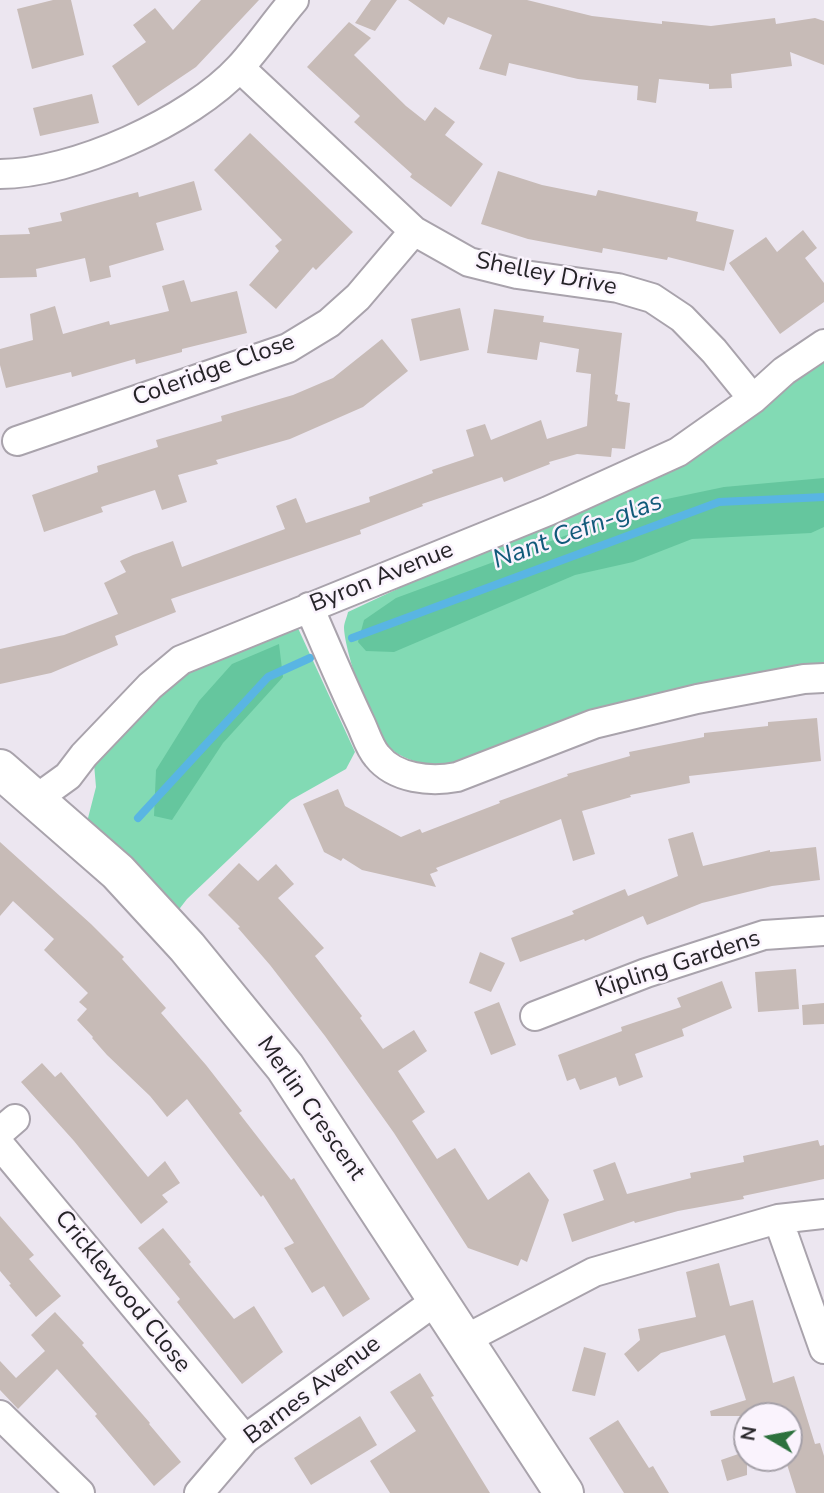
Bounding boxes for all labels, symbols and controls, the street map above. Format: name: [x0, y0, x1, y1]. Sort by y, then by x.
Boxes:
street label: Shelley Drive: [473, 247, 619, 303]
street label: Coleridge Close: [129, 328, 299, 414]
water label: Nant Cefn-glas: [489, 487, 667, 577]
street label: Byron Avenue: [306, 536, 458, 620]
street label: Kipling Gardens: [592, 925, 764, 1005]
street label: Merlin Crescent: [250, 1032, 370, 1186]
street label: Cricklewood Close: [48, 1205, 196, 1379]
street label: Barnes Avenue: [239, 1330, 387, 1452]
north arrow: [733, 1402, 803, 1472]
text: N: [735, 1424, 763, 1443]

